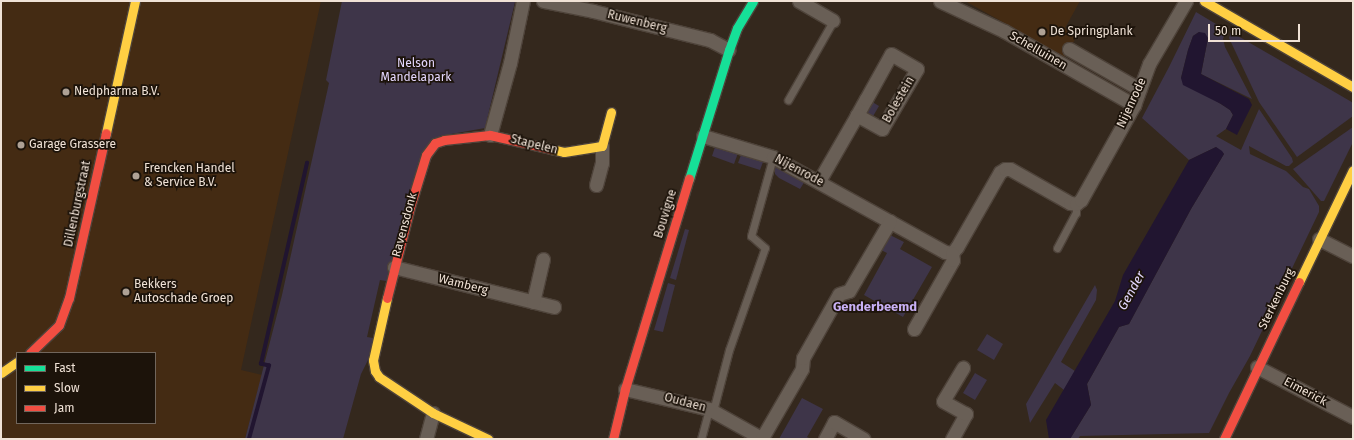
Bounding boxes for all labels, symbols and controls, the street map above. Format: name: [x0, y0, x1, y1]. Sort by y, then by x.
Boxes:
street label: Ruwenberg: [606, 8, 668, 36]
scale bar: [1210, 16, 1302, 42]
text: 50 m: [1215, 24, 1241, 38]
place label: De Springplank: [1050, 25, 1133, 39]
marker: De Springplank: [1037, 27, 1047, 37]
street label: Schelluinen: [1007, 29, 1069, 73]
park label: Nelson Mandelapark: [381, 57, 451, 85]
street label: Bolestein: [880, 74, 918, 126]
street label: Nijenrode: [1114, 76, 1150, 130]
place label: Nedpharma B.V.: [74, 85, 160, 99]
marker: Nedpharma B.V.: [61, 87, 71, 97]
street label: Stapelen: [509, 132, 559, 158]
place label: Garage Grassere: [29, 138, 116, 152]
marker: Garage Grassere: [16, 140, 26, 150]
street label: Nijenrode: [772, 152, 826, 190]
street label: Dillenburgstraat: [62, 160, 94, 248]
place label: Frencken Handel & Service B.V.: [144, 162, 235, 190]
marker: Frencken Handel & Service B.V.: [131, 171, 141, 181]
street label: Bouvigne: [652, 188, 680, 240]
street label: Ravensdonk: [390, 191, 420, 259]
street label: Sterkenburg: [1256, 266, 1298, 332]
water label: Gender: [1115, 269, 1149, 313]
street label: Wamberg: [437, 272, 489, 298]
place label: Bekkers Autoschade Groep: [134, 278, 233, 306]
marker: Bekkers Autoschade Groep: [121, 287, 131, 297]
district label: Genderbeemd: [833, 299, 917, 315]
legend: [16, 352, 156, 424]
text: Fast: [54, 361, 76, 375]
street label: Eimerick: [1281, 375, 1329, 409]
text: Slow: [54, 381, 80, 395]
street label: Oudaen: [663, 391, 707, 415]
text: Jam: [54, 401, 74, 415]

